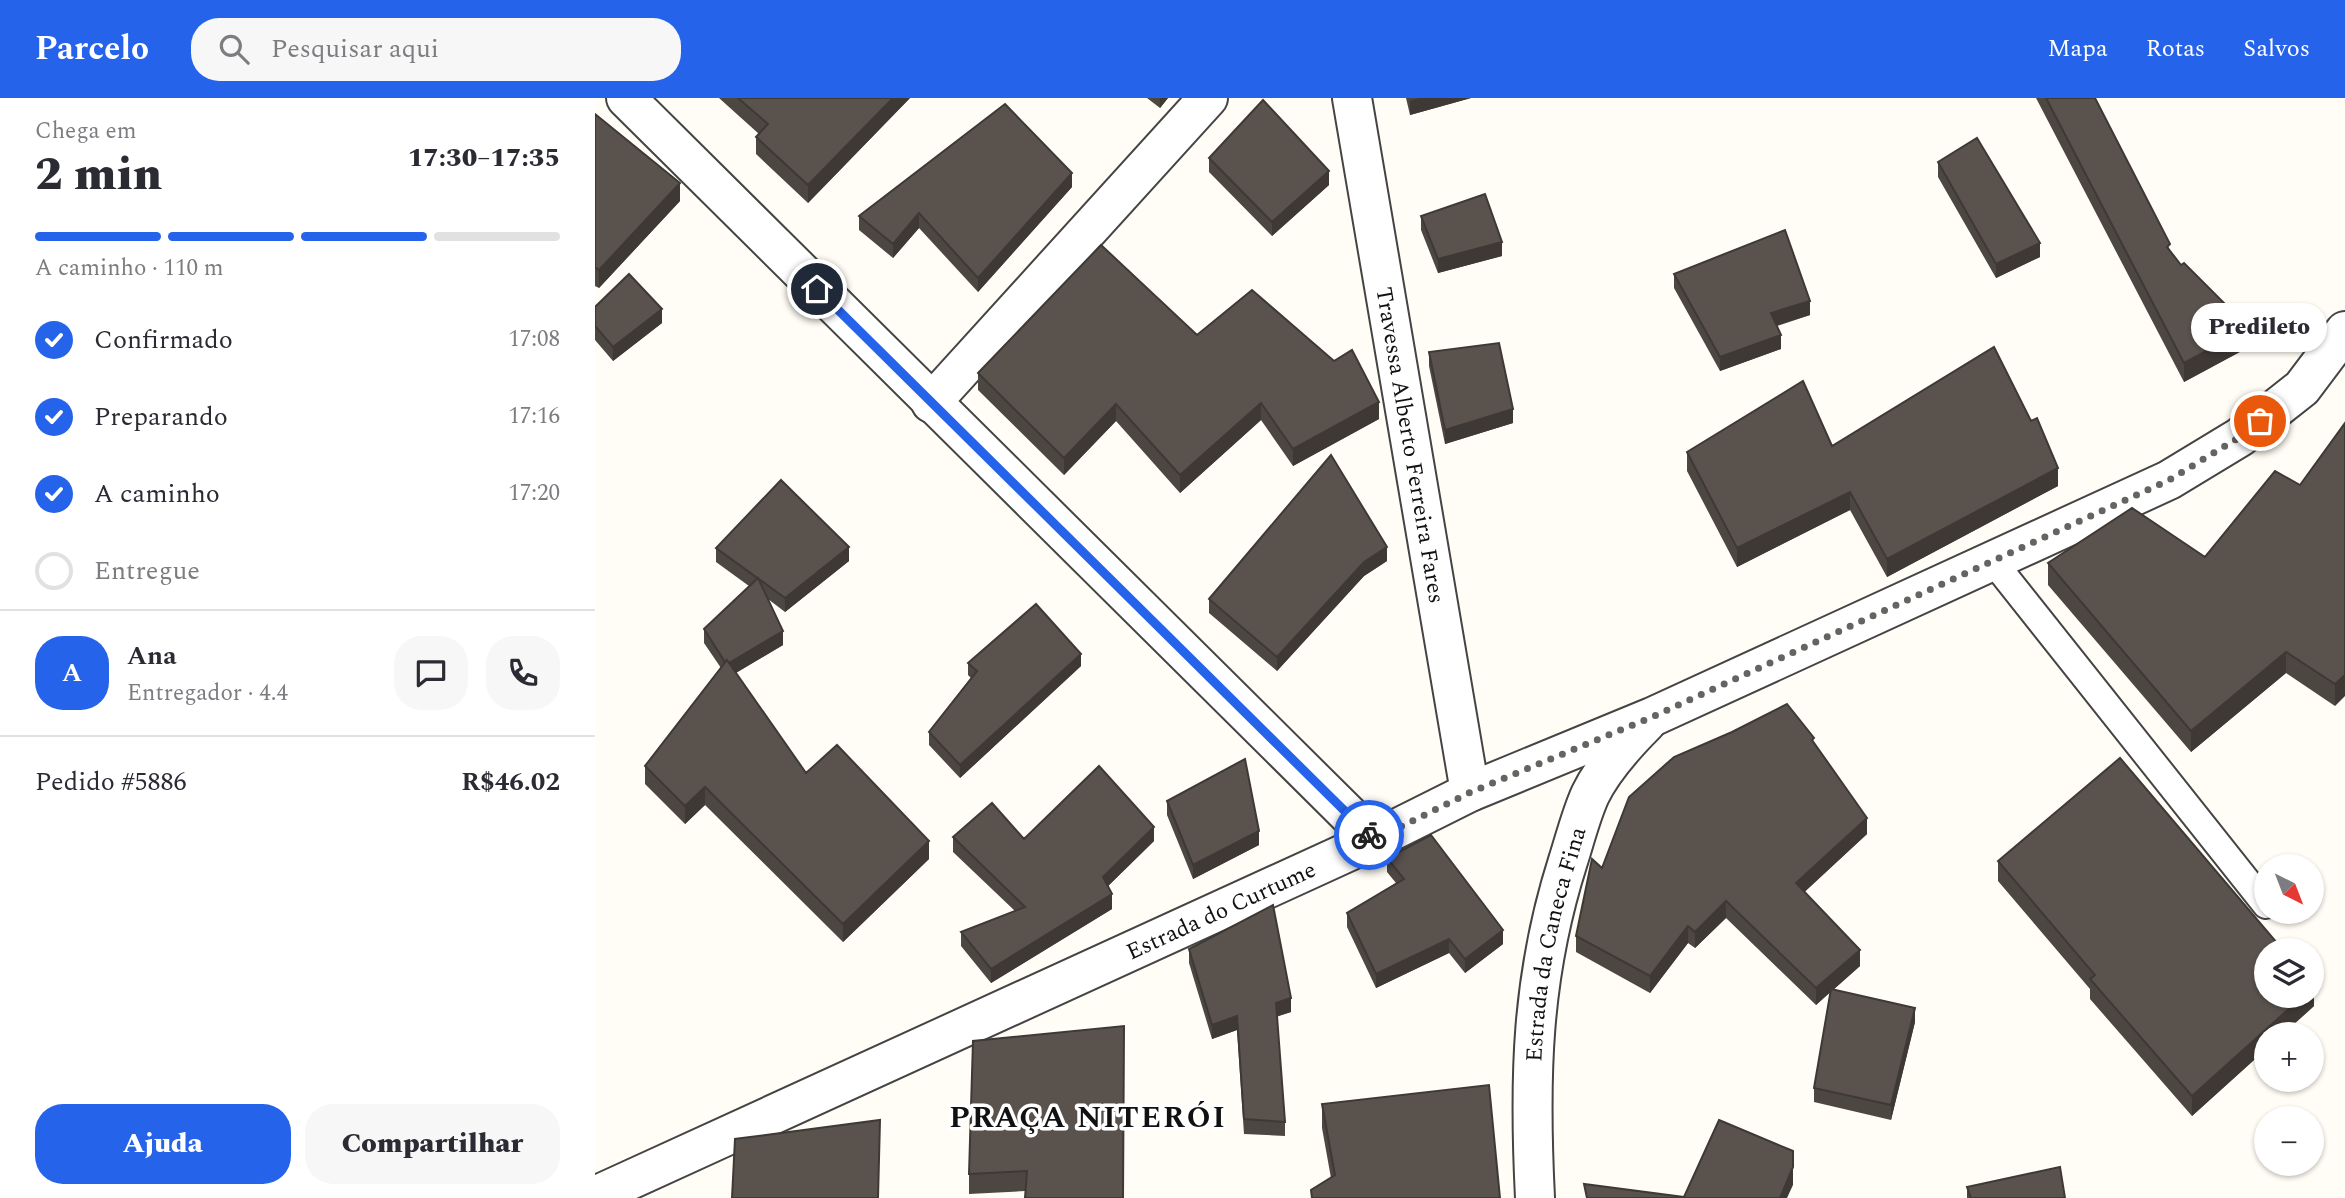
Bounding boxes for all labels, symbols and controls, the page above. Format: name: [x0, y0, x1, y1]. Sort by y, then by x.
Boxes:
search box: [191, 18, 681, 81]
text: Parcelo: [35, 24, 149, 74]
text: Pesquisar aqui: [271, 29, 439, 69]
icon: search: [215, 30, 253, 68]
text: Mapa: [2048, 31, 2108, 67]
text: Rotas: [2146, 31, 2205, 67]
text: Salvos: [2243, 31, 2310, 67]
text: Chega em: [35, 114, 136, 149]
text: 17:30–17:35: [408, 138, 560, 178]
text: 2 min: [35, 140, 162, 210]
text: A caminho · 110 m: [35, 251, 224, 286]
pin: [787, 259, 847, 319]
icon: home: [798, 270, 836, 308]
street label: Travessa Alberto Ferreira Fares: [1365, 284, 1454, 606]
callout: Predileto: [2192, 302, 2328, 351]
text: Predileto: [2208, 310, 2310, 345]
text: Confirmado: [94, 320, 233, 360]
icon: check: [35, 321, 73, 359]
text: 17:08: [508, 322, 560, 357]
pin: [2230, 391, 2290, 451]
text: Preparando: [94, 397, 228, 437]
icon: check: [35, 398, 73, 436]
text: 17:16: [508, 399, 560, 434]
icon: bag: [2241, 402, 2279, 440]
text: A caminho: [94, 474, 220, 514]
icon: check: [35, 475, 73, 513]
text: 17:20: [508, 476, 560, 511]
text: Entregue: [94, 551, 200, 591]
text: Ana: [127, 636, 177, 676]
button: chat: [394, 636, 468, 710]
button: phone: [486, 636, 560, 710]
text: A: [62, 653, 82, 693]
text: Entregador · 4.4: [127, 676, 288, 711]
text: Pedido #5886: [35, 762, 186, 802]
text: R$46.02: [461, 762, 560, 802]
courier: [1334, 800, 1404, 870]
icon: bike: [1350, 816, 1388, 854]
street label: Estrada da Caneca Fina: [1517, 823, 1596, 1063]
street label: Estrada do Curtume: [1121, 853, 1322, 970]
north arrow: [2254, 854, 2324, 924]
map controls: [2254, 854, 2324, 1176]
button: layers: [2254, 938, 2324, 1008]
button: +: [2254, 1022, 2324, 1092]
district label: PRAÇA NITERÓI: [949, 1095, 1227, 1141]
button: Ajuda: [35, 1104, 291, 1184]
button: Compartilhar: [305, 1104, 560, 1184]
button: −: [2254, 1106, 2324, 1176]

